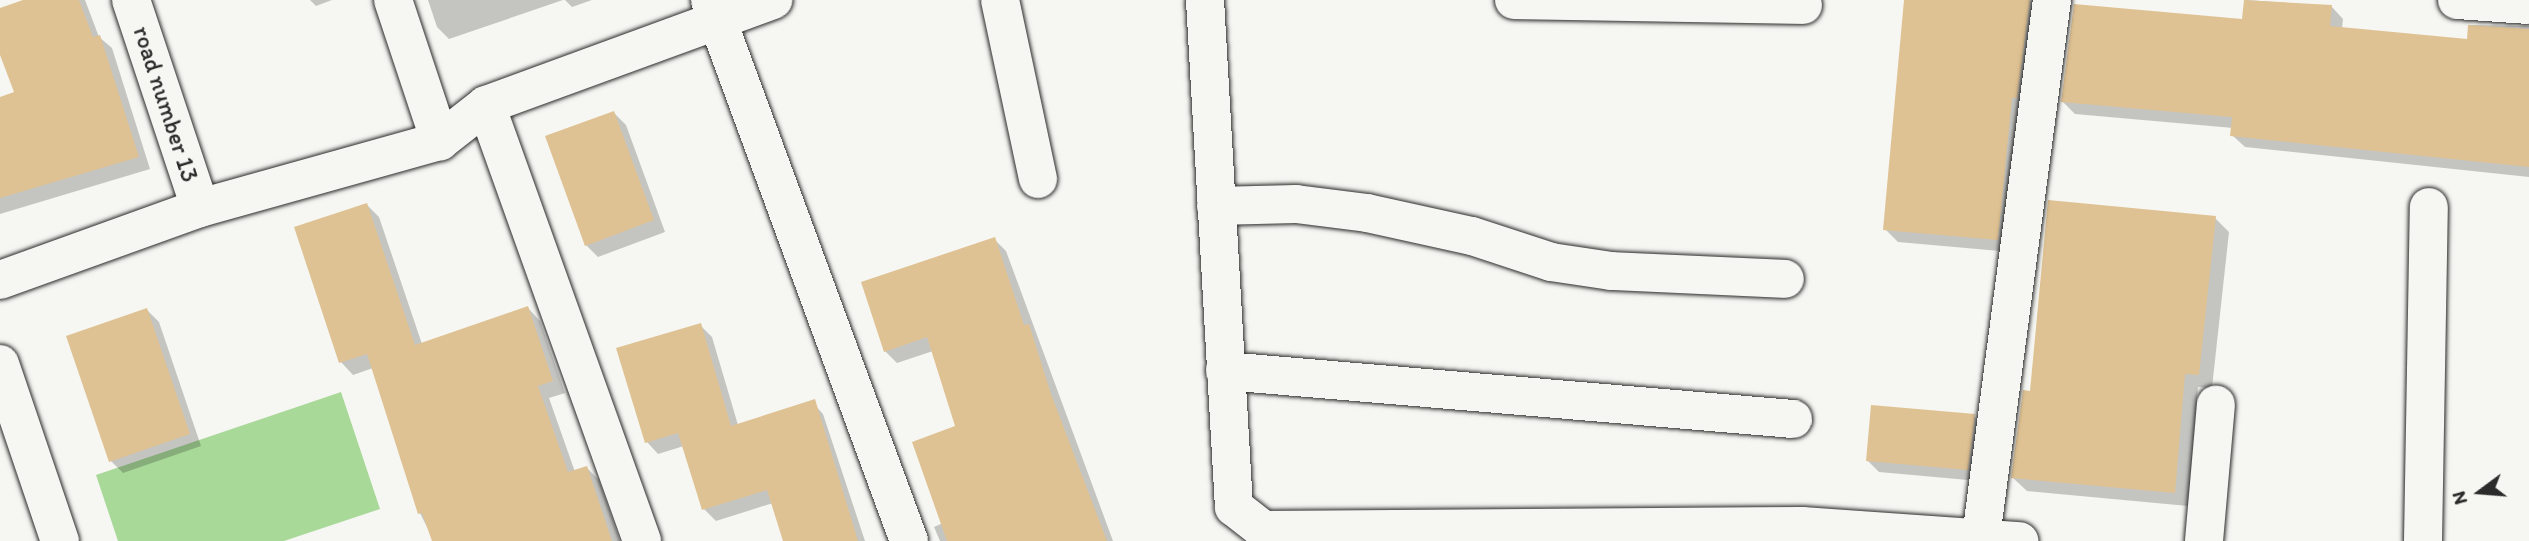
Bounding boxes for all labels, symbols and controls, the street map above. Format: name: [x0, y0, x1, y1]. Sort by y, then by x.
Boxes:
street label: road number 13: [127, 23, 205, 185]
north arrow: [2445, 457, 2515, 527]
text: N: [2447, 489, 2472, 507]

